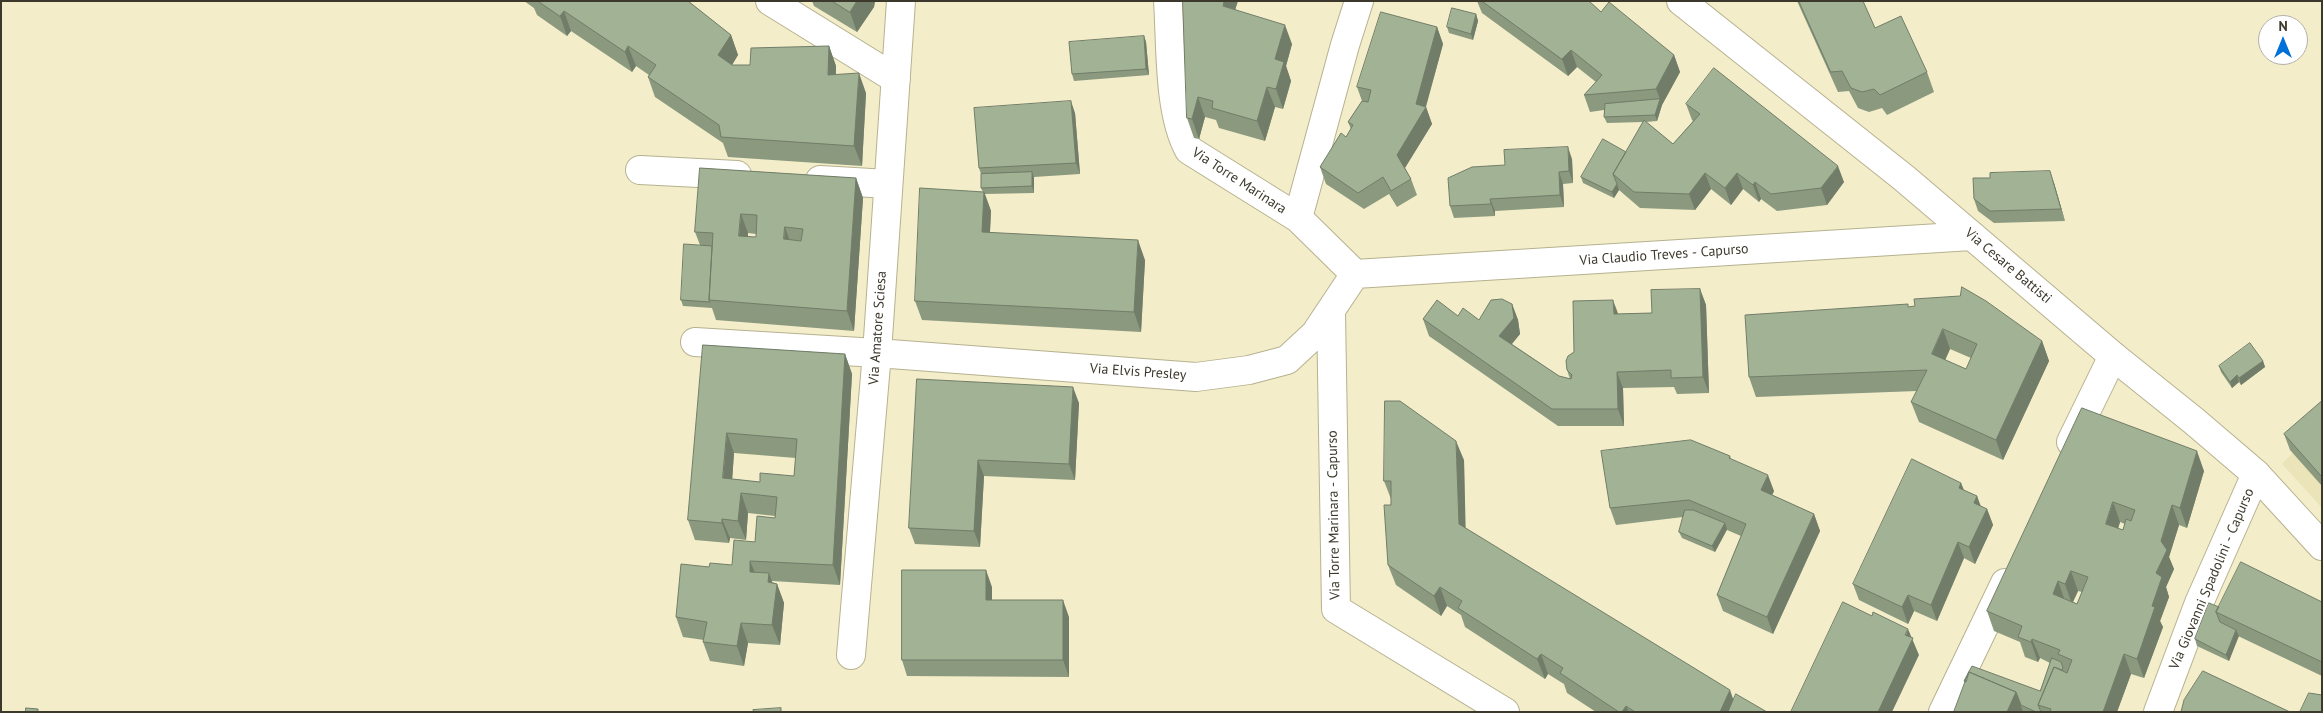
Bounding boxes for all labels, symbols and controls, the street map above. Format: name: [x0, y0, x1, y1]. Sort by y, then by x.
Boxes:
north arrow: [2258, 15, 2308, 65]
text: N: [2278, 17, 2288, 35]
street label: Via Torre Marinara: [1189, 144, 1289, 218]
street label: Via Cesare Battisti: [1961, 225, 2055, 307]
street label: Via Claudio Treves - Capurso: [1579, 241, 1749, 269]
street label: Via Amatore Sciesa: [866, 271, 890, 385]
street label: Via Elvis Presley: [1089, 360, 1187, 384]
street label: Via Torre Marinara - Capurso: [1324, 430, 1344, 600]
street label: Via Giovanni Spadolini - Capurso: [2166, 486, 2258, 672]

